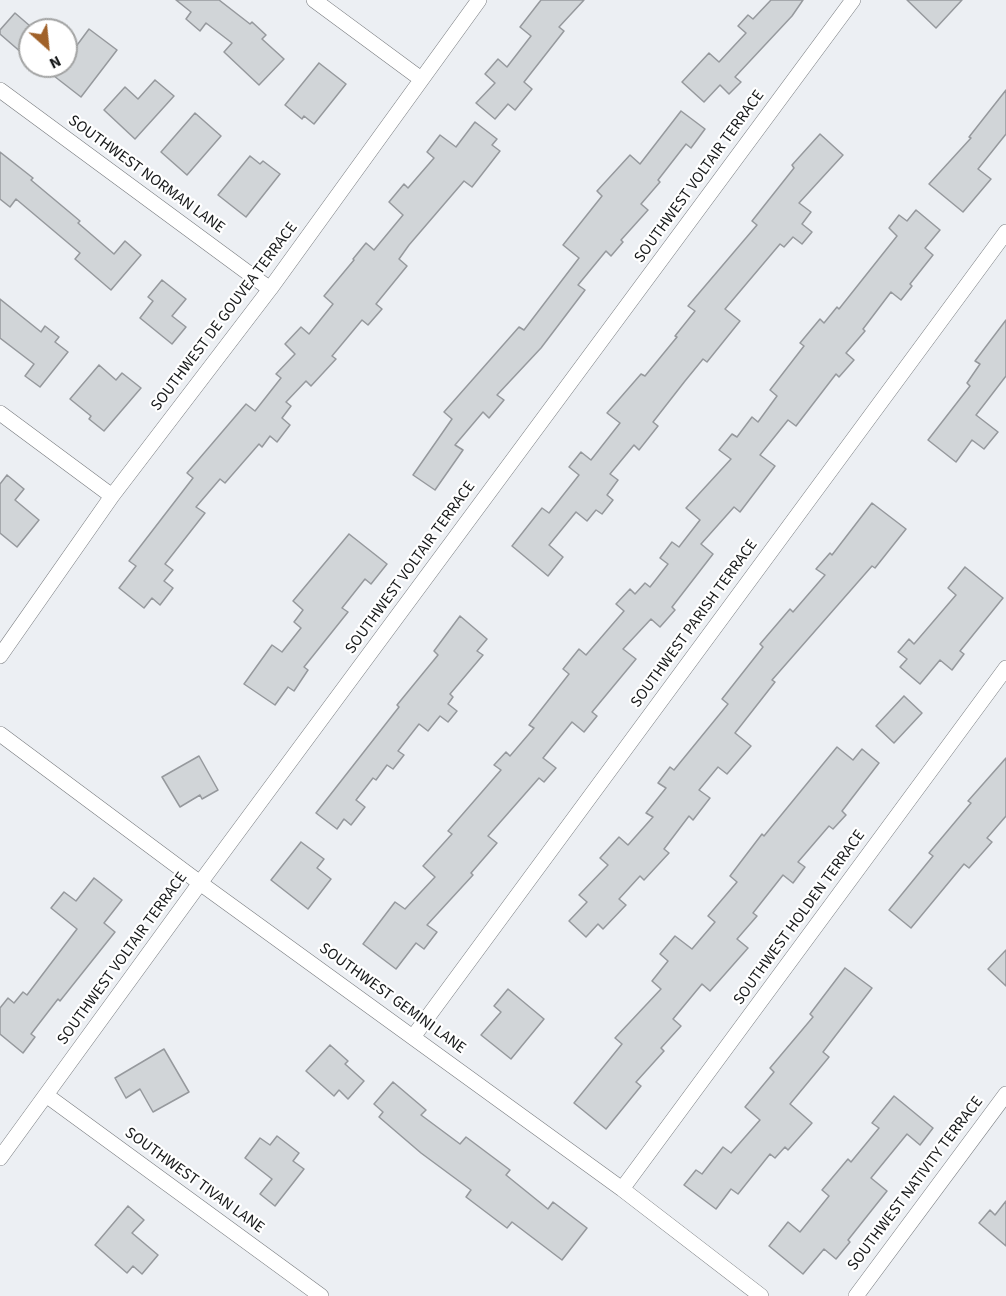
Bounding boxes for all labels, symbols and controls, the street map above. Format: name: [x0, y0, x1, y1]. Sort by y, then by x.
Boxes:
north arrow: [18, 18, 78, 78]
text: N: [46, 50, 65, 74]
street label: SOUTHWEST VOLTAIR TERRACE: [631, 87, 769, 267]
street label: SOUTHWEST NORMAN LANE: [64, 112, 228, 238]
street label: SOUTHWEST DE GOUVEA TERRACE: [148, 219, 302, 415]
street label: SOUTHWEST VOLTAIR TERRACE: [342, 478, 480, 658]
street label: SOUTHWEST PARISH TERRACE: [628, 536, 762, 712]
street label: SOUTHWEST HOLDEN TERRACE: [730, 827, 870, 1009]
street label: SOUTHWEST VOLTAIR TERRACE: [54, 869, 192, 1049]
street label: SOUTHWEST GEMINI LANE: [315, 939, 469, 1059]
street label: SOUTHWEST NATIVITY TERRACE: [844, 1093, 988, 1275]
street label: SOUTHWEST TIVAN LANE: [120, 1124, 268, 1238]

